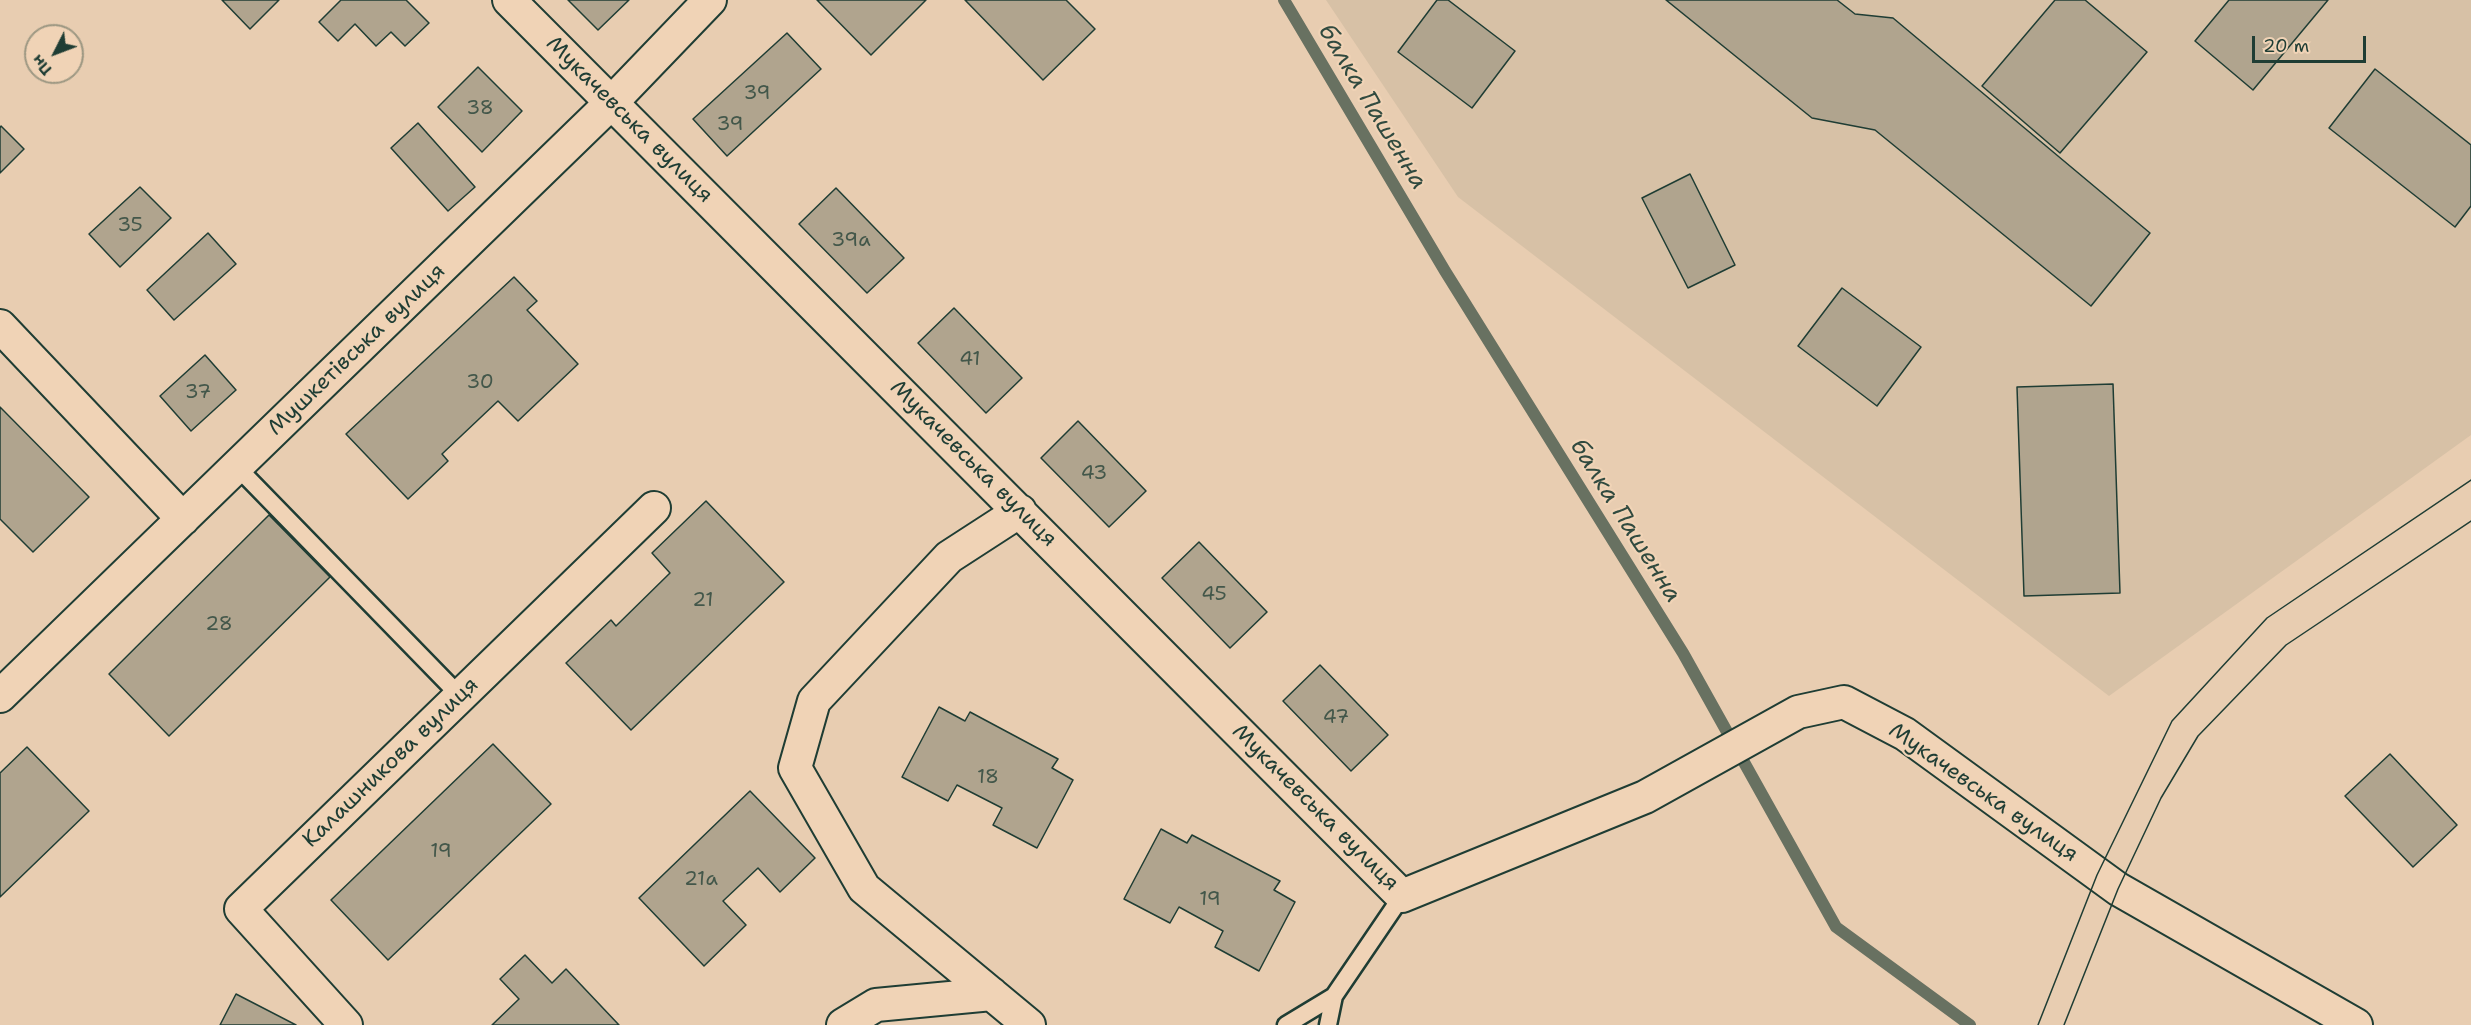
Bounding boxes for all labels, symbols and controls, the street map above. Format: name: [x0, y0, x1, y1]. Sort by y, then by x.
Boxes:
water label: балка Пашенна: [1311, 19, 1433, 195]
north arrow: [24, 24, 84, 84]
scale bar: [2255, 24, 2369, 62]
street label: Мукачевська вулиця: [540, 31, 718, 209]
text: 20 m: [2263, 34, 2309, 58]
text: Пн: [27, 50, 57, 80]
house number: 39: [744, 82, 770, 106]
house number: 38: [466, 97, 494, 121]
house number: 39: [717, 113, 743, 137]
house number: 35: [117, 214, 143, 238]
house number: 39а: [831, 229, 871, 253]
street label: Мушкетівська вулиця: [263, 259, 451, 441]
house number: 41: [959, 348, 981, 372]
house number: 30: [466, 371, 494, 395]
street label: Мукачевська вулиця: [884, 375, 1062, 553]
house number: 37: [185, 381, 211, 405]
water label: балка Пашенна: [1563, 434, 1687, 608]
house number: 43: [1081, 462, 1107, 486]
house number: 45: [1201, 583, 1227, 607]
house number: 21: [692, 589, 714, 613]
house number: 28: [205, 613, 233, 637]
street label: Калашникова вулиця: [298, 672, 484, 854]
house number: 47: [1323, 706, 1349, 730]
street label: Мукачевська вулиця: [1883, 718, 2083, 868]
street label: Мукачевська вулиця: [1226, 719, 1404, 897]
house number: 18: [977, 766, 999, 790]
house number: 19: [430, 840, 452, 864]
house number: 21а: [684, 868, 718, 892]
house number: 19: [1199, 888, 1221, 912]

